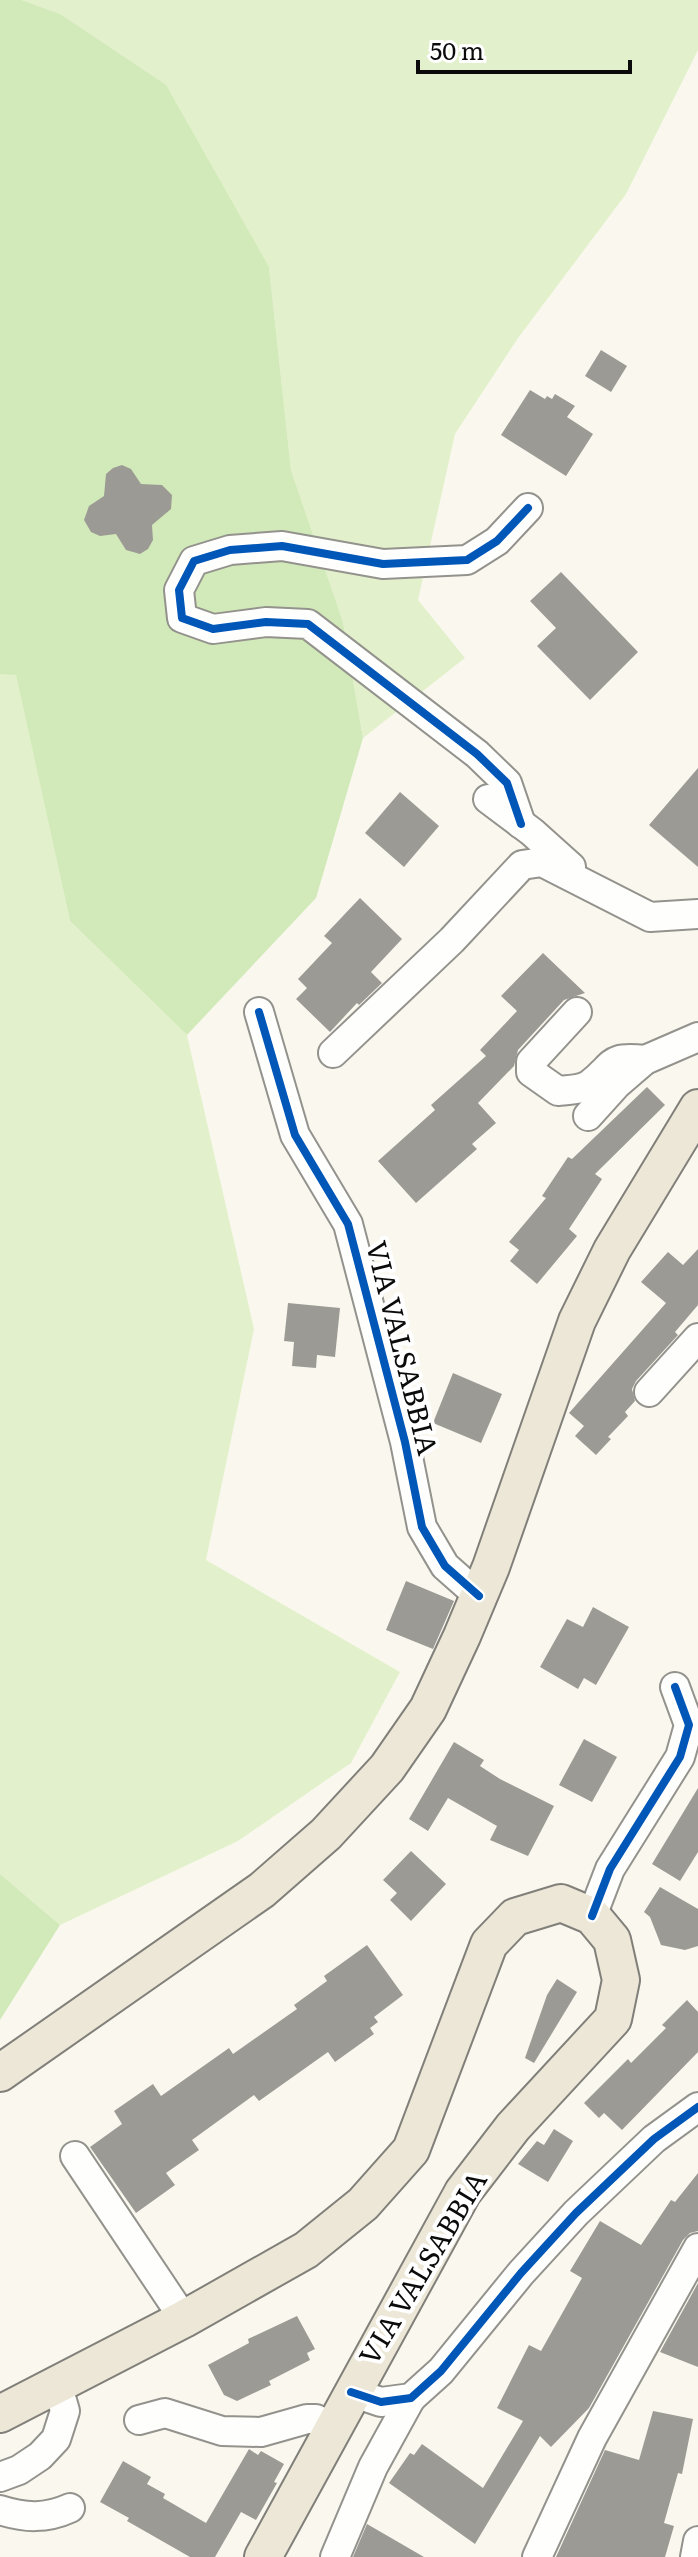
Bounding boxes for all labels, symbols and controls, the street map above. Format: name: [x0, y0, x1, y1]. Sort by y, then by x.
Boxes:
scale bar: [418, 24, 630, 74]
text: 50 m: [430, 32, 484, 67]
street label: VIA VALSABBIA: [357, 1236, 451, 1459]
street label: VIA VALSABBIA: [347, 2162, 496, 2372]

